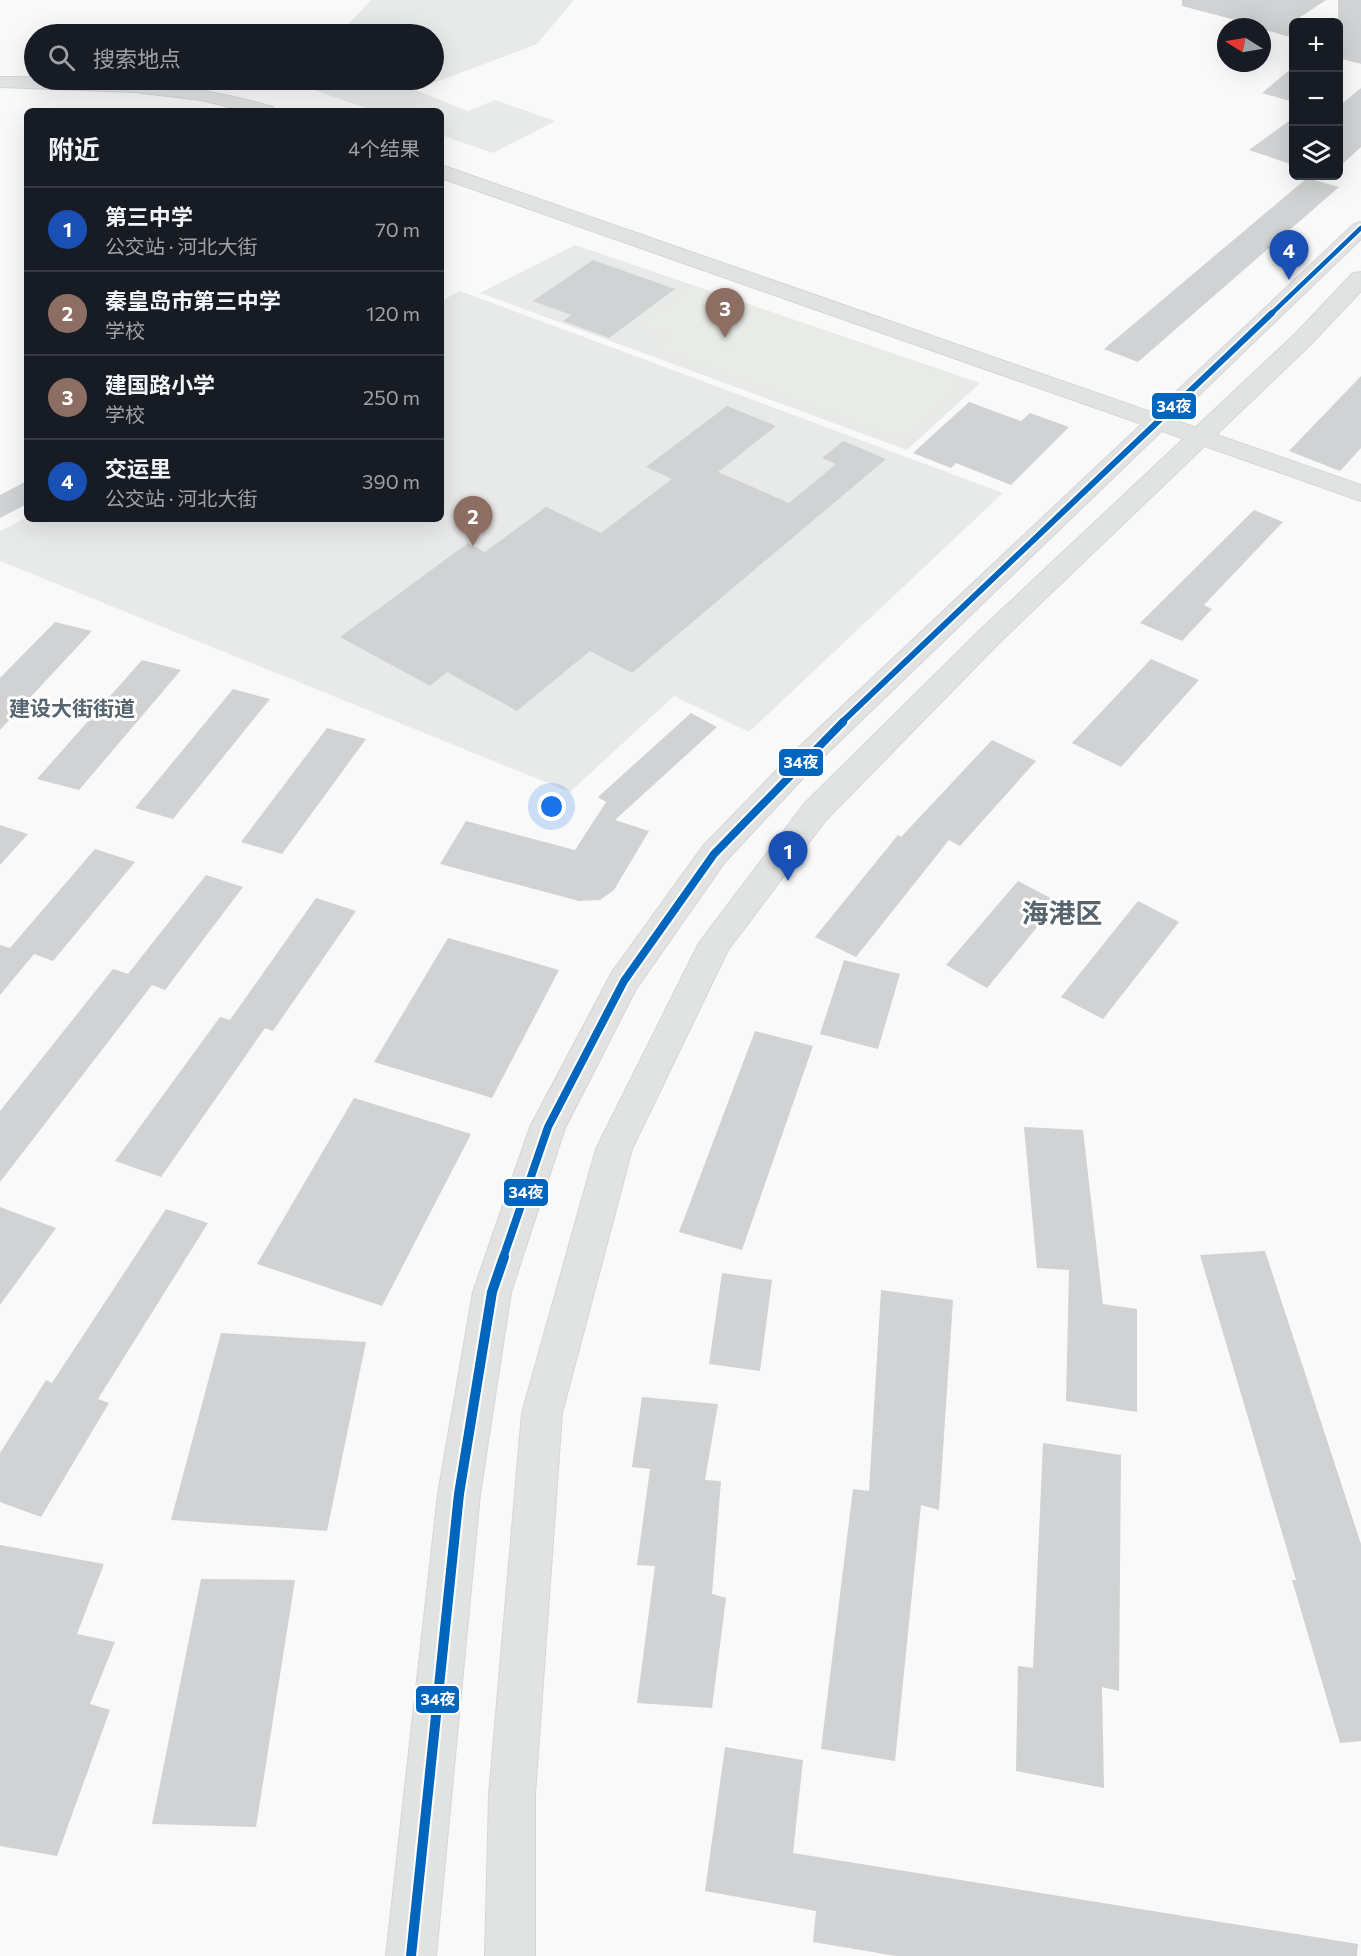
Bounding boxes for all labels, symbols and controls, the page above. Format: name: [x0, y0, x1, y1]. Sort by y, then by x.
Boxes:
north arrow: [1217, 18, 1271, 72]
map controls: [1289, 18, 1343, 180]
button: +: [1289, 18, 1343, 72]
search box: [24, 24, 444, 90]
icon: search: [45, 41, 78, 74]
text: 搜索地点: [93, 45, 181, 72]
button: −: [1289, 72, 1343, 126]
button: layers: [1289, 126, 1343, 180]
text: 附近: [48, 133, 100, 164]
text: 4个结果: [348, 136, 420, 160]
text: 第三中学: [105, 203, 193, 230]
text: 1: [63, 217, 72, 241]
text: 70 m: [375, 217, 420, 241]
pin: 4: [1270, 230, 1308, 280]
text: 公交站 · 河北大街: [105, 234, 257, 258]
text: 秦皇岛市第三中学: [105, 287, 281, 314]
pin: 3: [706, 288, 744, 338]
text: 2: [62, 301, 73, 325]
text: 120 m: [366, 301, 420, 325]
text: 学校: [105, 318, 145, 342]
text: 建国路小学: [105, 371, 215, 398]
text: 3: [62, 385, 73, 409]
text: 250 m: [363, 385, 420, 409]
line badge: 34夜: [1151, 392, 1197, 420]
text: 34夜: [1156, 396, 1192, 415]
text: 学校: [105, 402, 145, 426]
text: 交运里: [105, 455, 171, 482]
text: 4: [61, 469, 74, 493]
text: 390 m: [362, 469, 420, 493]
text: 公交站 · 河北大街: [105, 486, 257, 510]
pin: 2: [454, 496, 492, 546]
district label: 建设大街街道: [9, 695, 135, 720]
line badge: 34夜: [778, 748, 824, 777]
text: 34夜: [783, 752, 819, 771]
your location: [537, 792, 566, 821]
pin: 1: [768, 832, 808, 881]
district label: 海港区: [1022, 896, 1103, 929]
line badge: 34夜: [503, 1178, 549, 1207]
text: 34夜: [508, 1182, 544, 1201]
line badge: 34夜: [415, 1685, 460, 1714]
text: 34夜: [420, 1689, 456, 1708]

